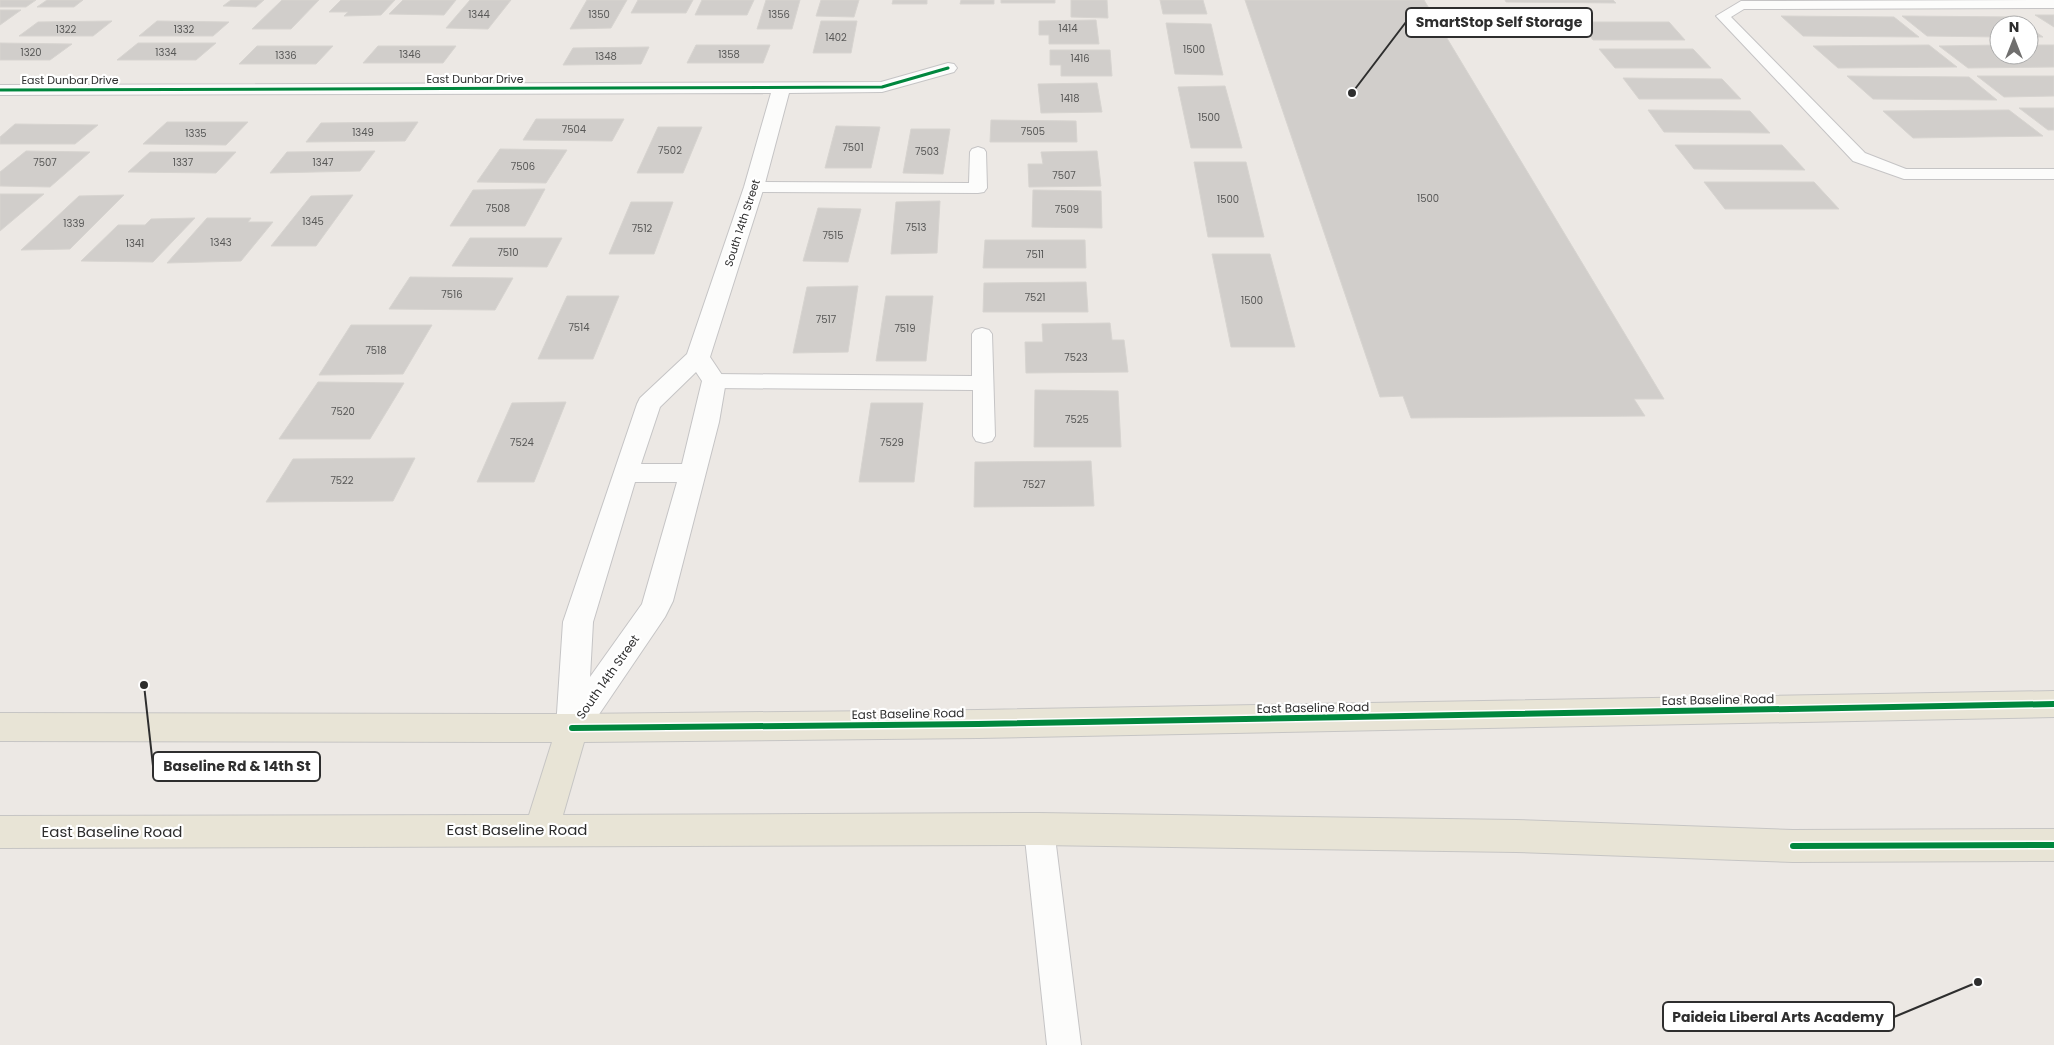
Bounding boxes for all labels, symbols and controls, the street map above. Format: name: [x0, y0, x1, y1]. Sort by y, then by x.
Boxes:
house number: 1344: [468, 7, 490, 22]
house number: 1350: [588, 7, 610, 22]
house number: 1356: [768, 7, 790, 22]
callout: SmartStop Self Storage: [1406, 8, 1592, 37]
text: SmartStop Self Storage: [1416, 12, 1583, 32]
north arrow: [1989, 15, 2039, 65]
text: N: [2009, 17, 2019, 37]
house number: 1414: [1059, 21, 1077, 36]
house number: 1322: [56, 22, 77, 37]
house number: 1332: [174, 22, 195, 37]
house number: 1402: [825, 30, 847, 45]
house number: 1500: [1183, 42, 1205, 57]
house number: 1320: [20, 45, 42, 60]
house number: 1334: [155, 45, 177, 60]
house number: 1346: [399, 47, 421, 62]
house number: 1358: [718, 47, 740, 62]
house number: 1336: [275, 48, 297, 63]
house number: 1348: [595, 49, 617, 64]
house number: 1416: [1070, 51, 1090, 66]
street label: East Dunbar Drive: [426, 71, 524, 87]
street label: East Dunbar Drive: [21, 72, 119, 88]
house number: 1418: [1061, 91, 1080, 106]
house number: 1500: [1198, 110, 1220, 125]
house number: 7504: [562, 122, 586, 137]
house number: 7505: [1021, 124, 1045, 139]
house number: 1349: [352, 125, 374, 140]
house number: 1335: [185, 126, 207, 141]
house number: 7501: [842, 140, 864, 155]
house number: 7502: [658, 143, 682, 158]
house number: 7503: [915, 144, 939, 159]
house number: 7507: [33, 155, 57, 170]
house number: 1337: [173, 155, 194, 170]
house number: 1347: [313, 155, 334, 170]
house number: 7506: [511, 159, 535, 174]
house number: 7507: [1052, 168, 1076, 183]
street label: South 14th Street: [720, 177, 764, 269]
house number: 1500: [1417, 191, 1439, 206]
house number: 1500: [1217, 192, 1239, 207]
house number: 7508: [486, 201, 510, 216]
house number: 7509: [1055, 202, 1079, 217]
house number: 1345: [302, 214, 324, 229]
house number: 1339: [63, 216, 85, 231]
house number: 7513: [906, 220, 927, 235]
house number: 7512: [632, 221, 653, 236]
house number: 7515: [822, 228, 844, 243]
house number: 1343: [210, 235, 232, 250]
house number: 1341: [126, 236, 144, 251]
house number: 7510: [497, 245, 519, 260]
house number: 7511: [1026, 247, 1044, 262]
house number: 7516: [441, 287, 463, 302]
house number: 7521: [1025, 290, 1045, 305]
house number: 1500: [1241, 293, 1263, 308]
house number: 7517: [816, 312, 837, 327]
house number: 7514: [568, 320, 590, 335]
house number: 7519: [894, 321, 916, 336]
house number: 7518: [365, 343, 387, 358]
house number: 7523: [1064, 350, 1088, 365]
house number: 7520: [331, 404, 355, 419]
house number: 7525: [1065, 412, 1089, 427]
house number: 7524: [510, 435, 534, 450]
house number: 7529: [880, 435, 904, 450]
house number: 7522: [330, 473, 354, 488]
house number: 7527: [1023, 477, 1046, 492]
street label: South 14th Street: [572, 631, 643, 722]
street label: East Baseline Road: [1661, 690, 1774, 709]
street label: East Baseline Road: [1256, 698, 1369, 717]
street label: East Baseline Road: [851, 704, 964, 723]
callout: Baseline Rd & 14th St: [153, 752, 320, 781]
text: Baseline Rd & 14th St: [163, 756, 311, 776]
street label: East Baseline Road: [447, 819, 587, 840]
street label: East Baseline Road: [42, 821, 182, 842]
callout: Paideia Liberal Arts Academy: [1663, 1002, 1894, 1031]
text: Paideia Liberal Arts Academy: [1672, 1007, 1884, 1027]

